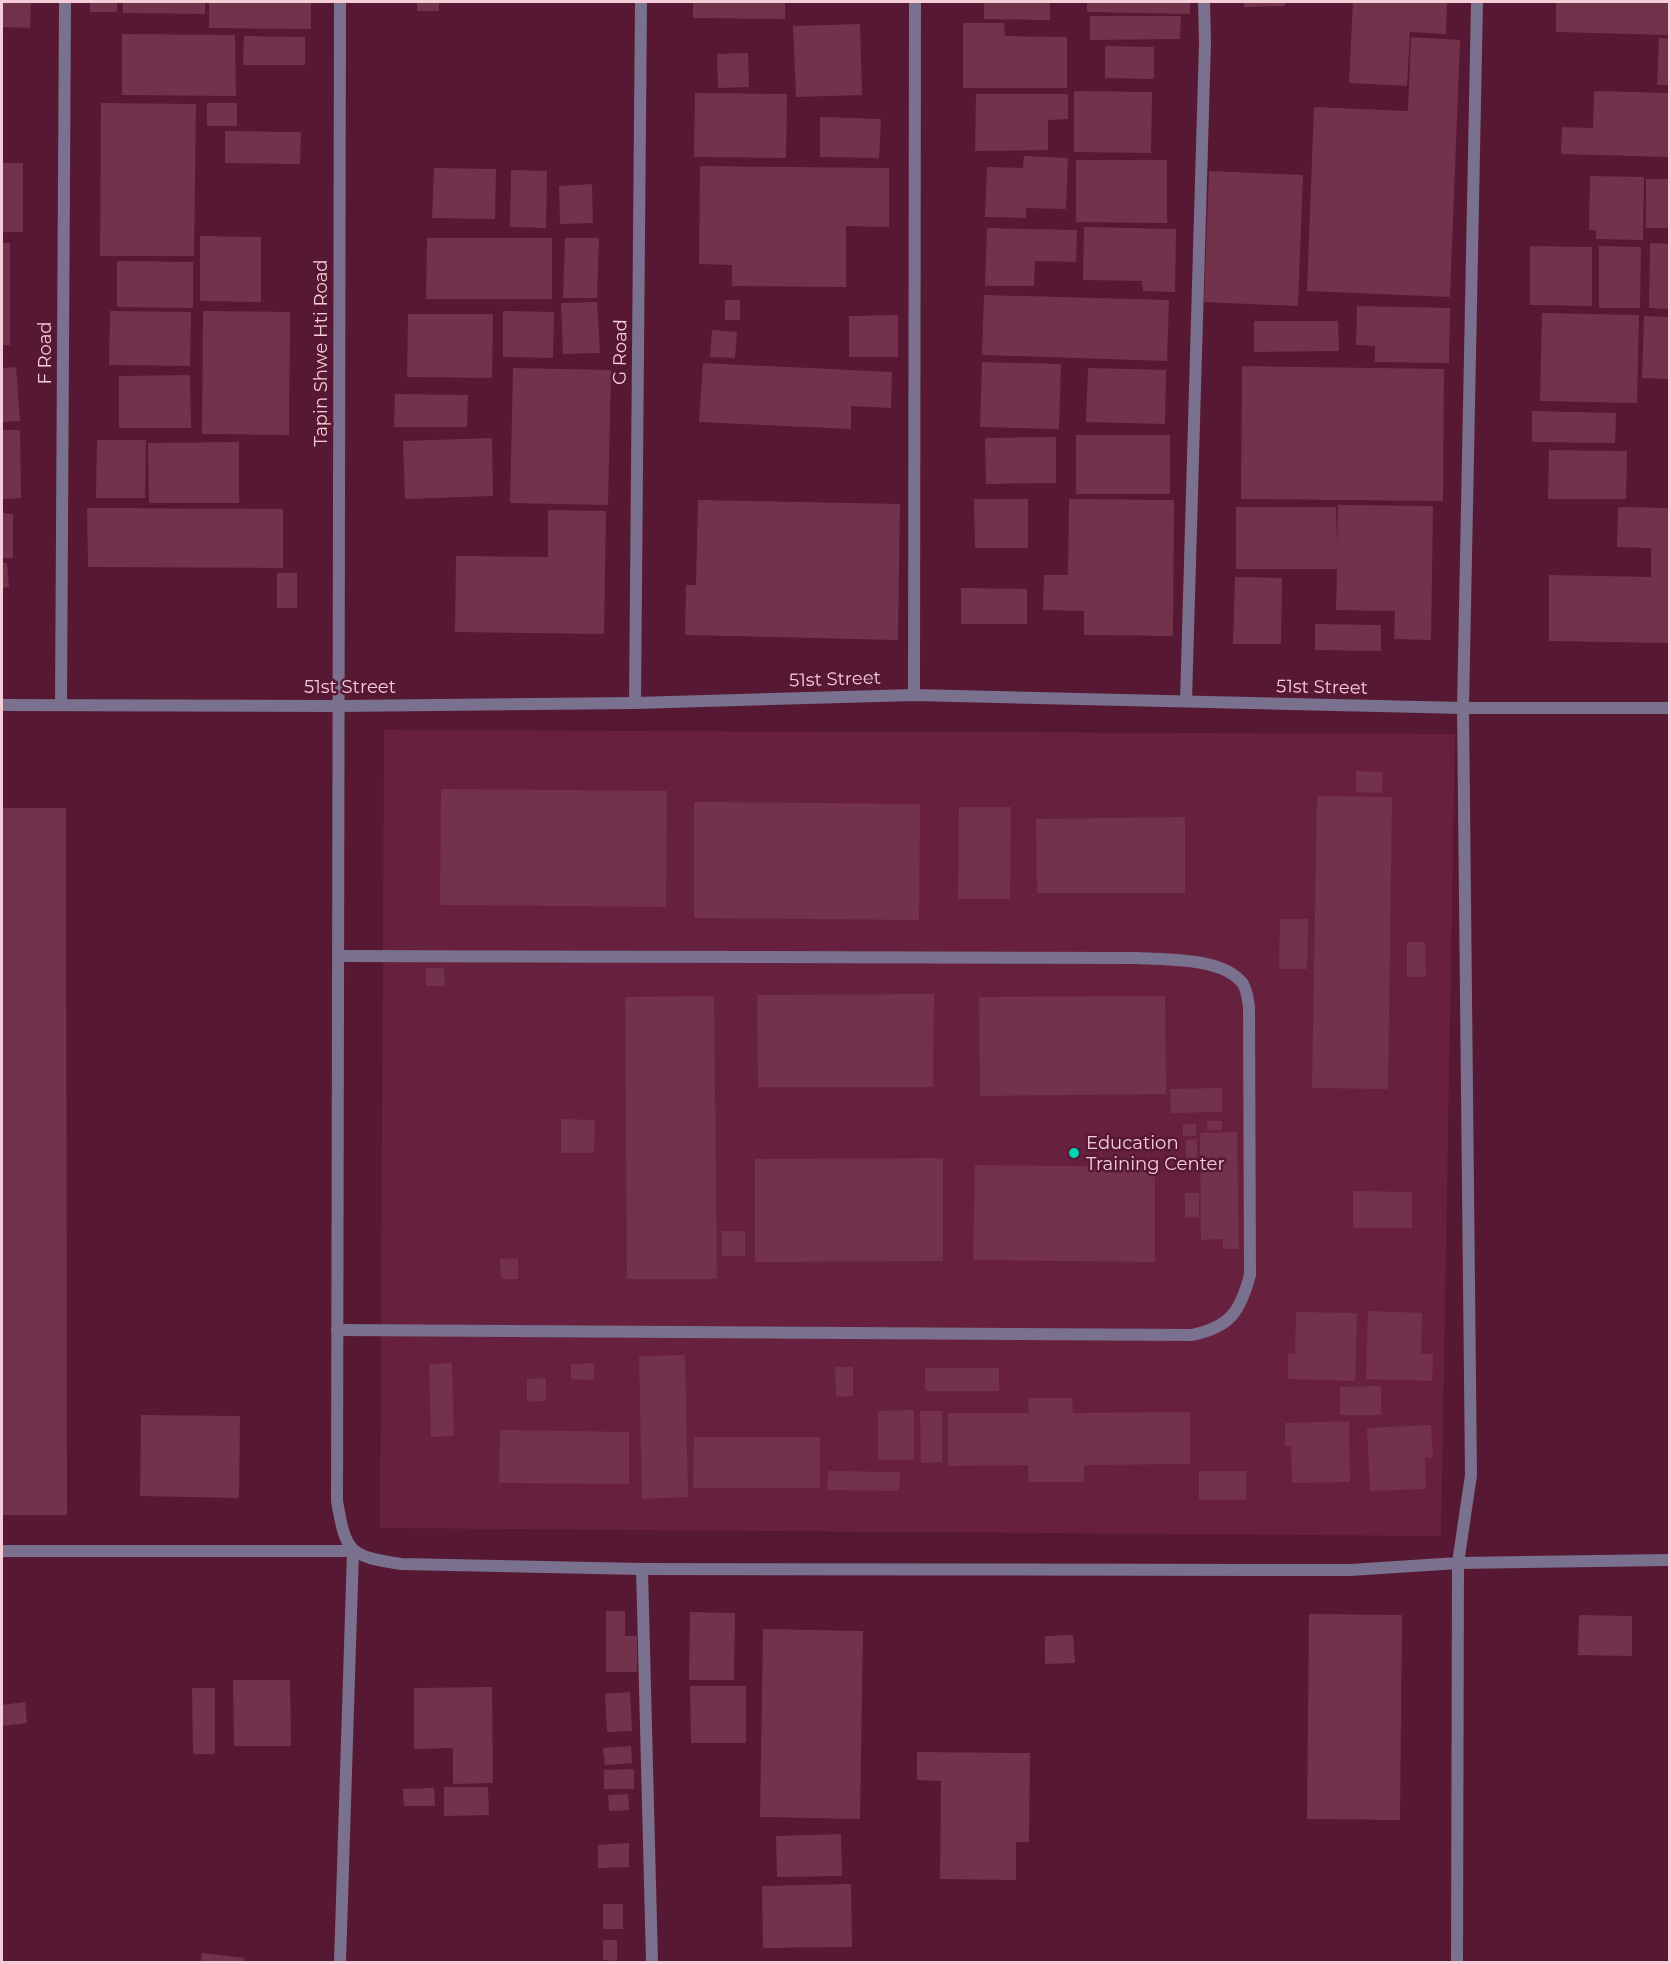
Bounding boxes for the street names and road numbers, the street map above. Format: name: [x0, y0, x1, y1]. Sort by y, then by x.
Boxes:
street label: Tapin Shwe Hti Road: [310, 259, 332, 447]
street label: G Road: [608, 319, 632, 385]
street label: F Road: [34, 321, 56, 385]
street label: 51st Street: [789, 666, 881, 692]
street label: 51st Street: [1276, 675, 1368, 699]
street label: 51st Street: [304, 676, 396, 698]

